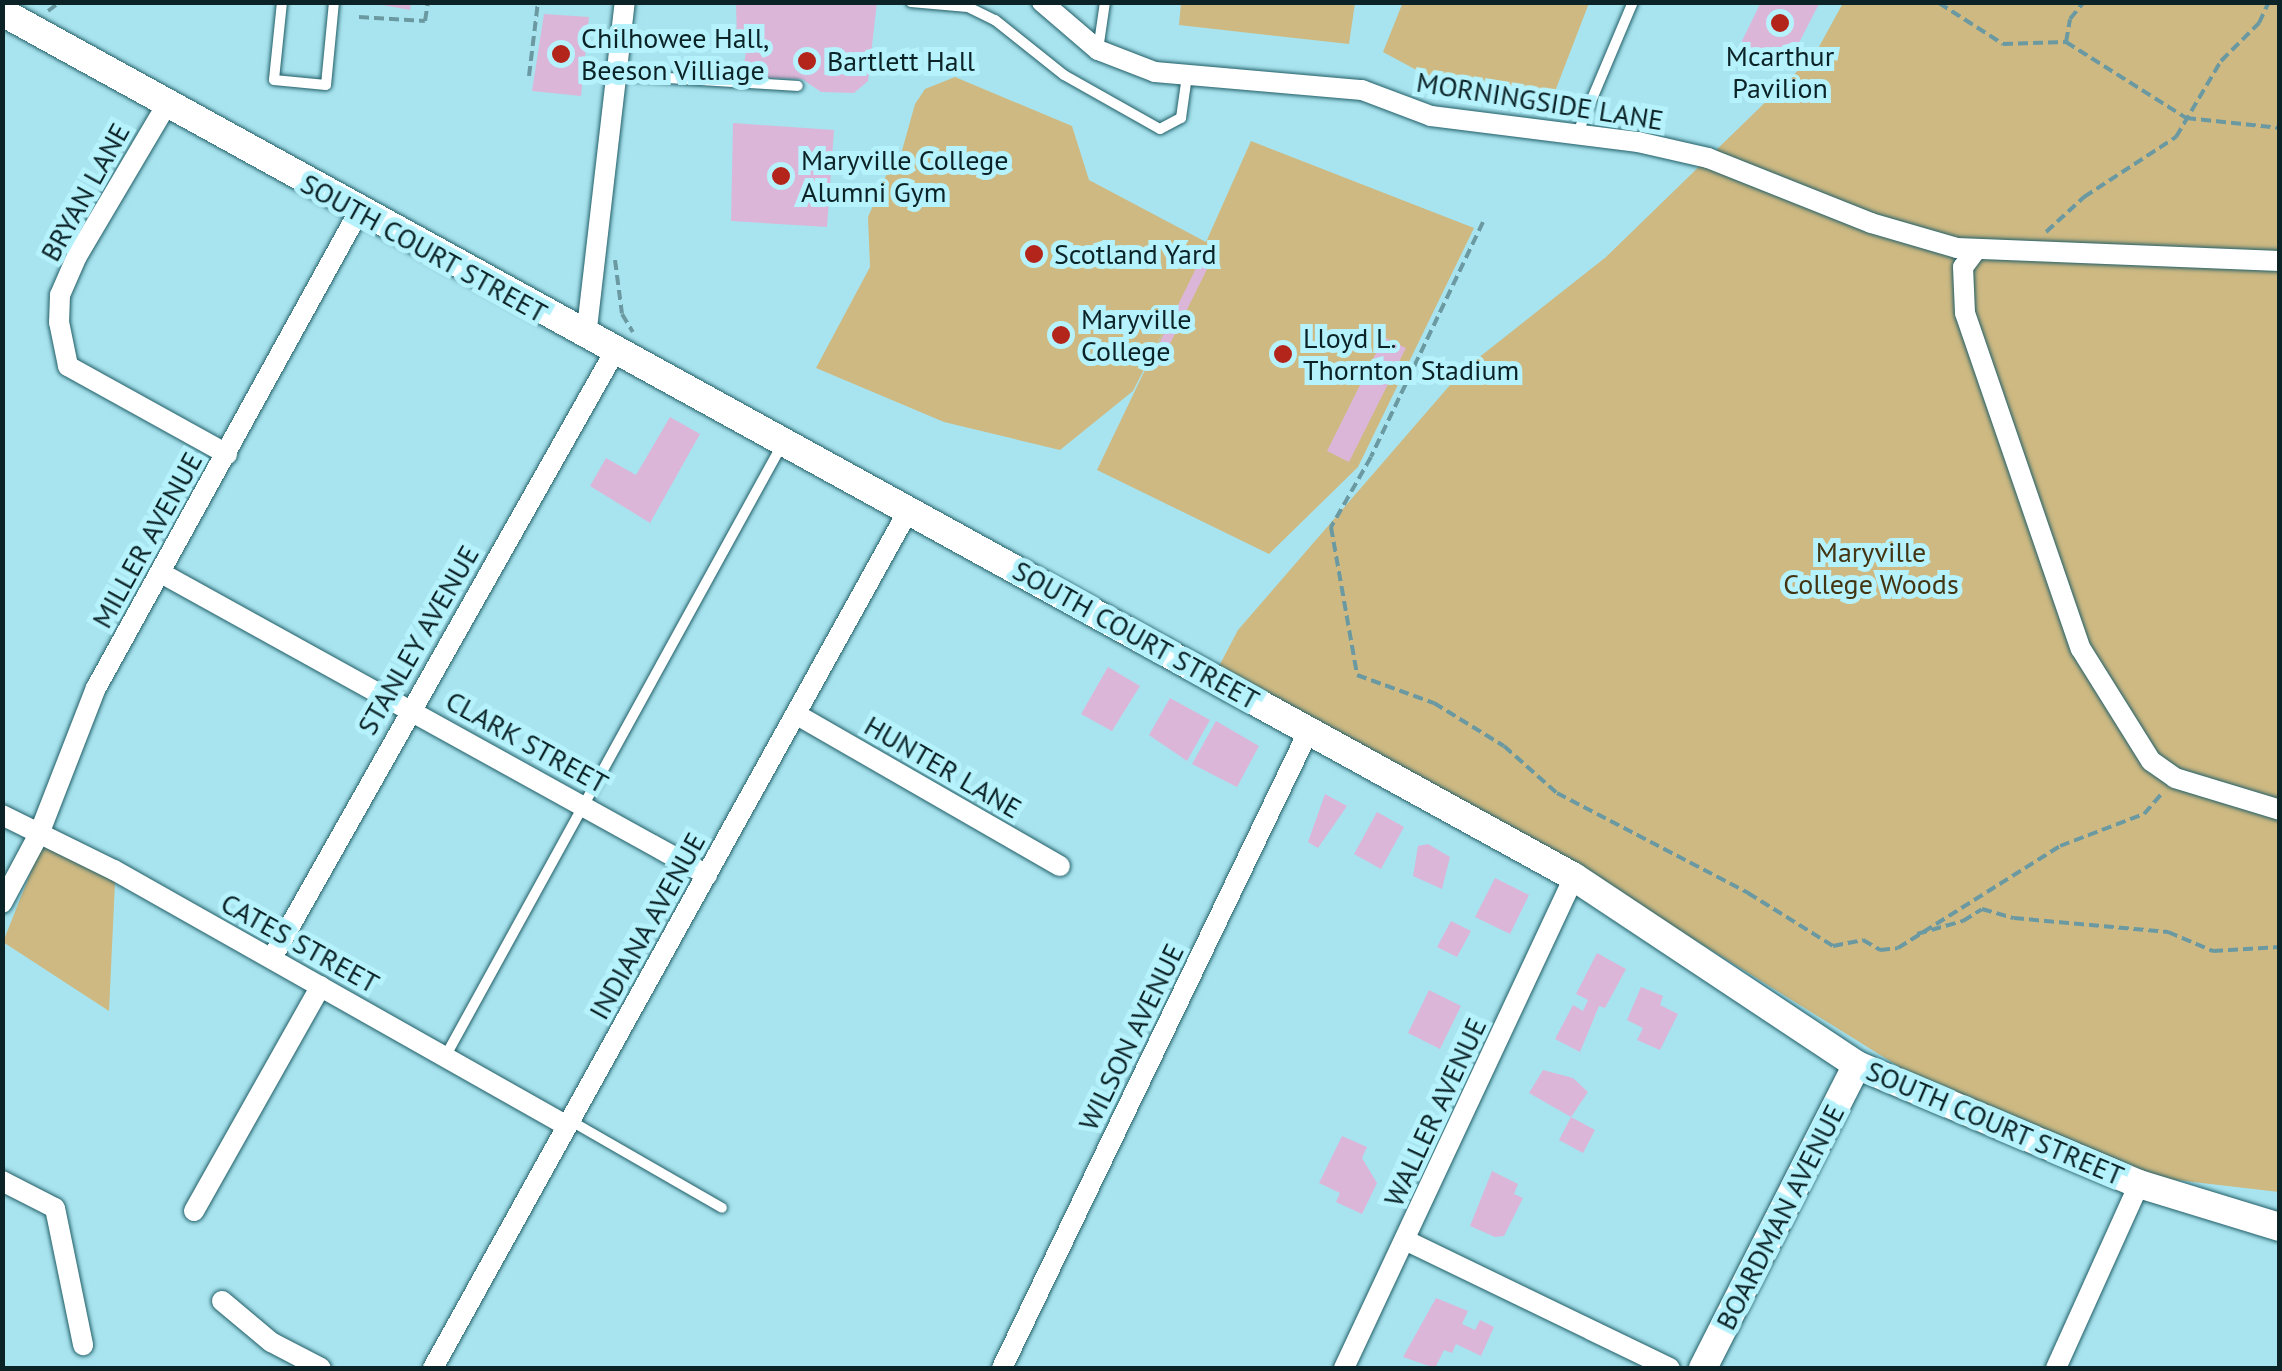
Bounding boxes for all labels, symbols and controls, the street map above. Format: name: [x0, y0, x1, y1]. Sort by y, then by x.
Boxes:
marker: Mcarthur Pavilion: [1769, 12, 1791, 34]
place label: Chilhowee Hall, Beeson Villiage: [581, 21, 769, 87]
place label: Mcarthur Pavilion: [1726, 39, 1834, 105]
marker: Chilhowee Hall, Beeson Villiage: [550, 43, 572, 65]
place label: Bartlett Hall: [827, 44, 975, 78]
marker: Bartlett Hall: [796, 50, 818, 72]
street label: MORNINGSIDE LANE: [1414, 65, 1666, 137]
street label: BRYAN LANE: [33, 117, 137, 267]
place label: Maryville College Alumni Gym: [801, 143, 1008, 209]
marker: Maryville College Alumni Gym: [770, 165, 792, 187]
street label: SOUTH COURT STREET: [295, 166, 553, 330]
place label: Scotland Yard: [1054, 237, 1217, 271]
marker: Scotland Yard: [1023, 243, 1045, 265]
place label: Maryville College: [1081, 302, 1191, 368]
place label: Lloyd L. Thornton Stadium: [1303, 321, 1519, 387]
marker: Maryville College: [1050, 324, 1072, 346]
marker: Lloyd L. Thornton Stadium: [1272, 343, 1294, 365]
street label: MILLER AVENUE: [85, 446, 209, 634]
park label: Maryville College Woods: [1783, 535, 1959, 601]
street label: STANLEY AVENUE: [350, 539, 486, 741]
street label: SOUTH COURT STREET: [1007, 553, 1265, 717]
street label: CLARK STREET: [440, 683, 614, 801]
street label: HUNTER LANE: [859, 709, 1027, 825]
street label: INDIANA AVENUE: [581, 826, 713, 1026]
street label: CATES STREET: [215, 886, 385, 1000]
street label: WILSON AVENUE: [1071, 938, 1191, 1136]
street label: WALLER AVENUE: [1376, 1012, 1494, 1212]
street label: SOUTH COURT STREET: [1861, 1053, 2129, 1193]
street label: BOARDMAN AVENUE: [1708, 1098, 1852, 1336]

